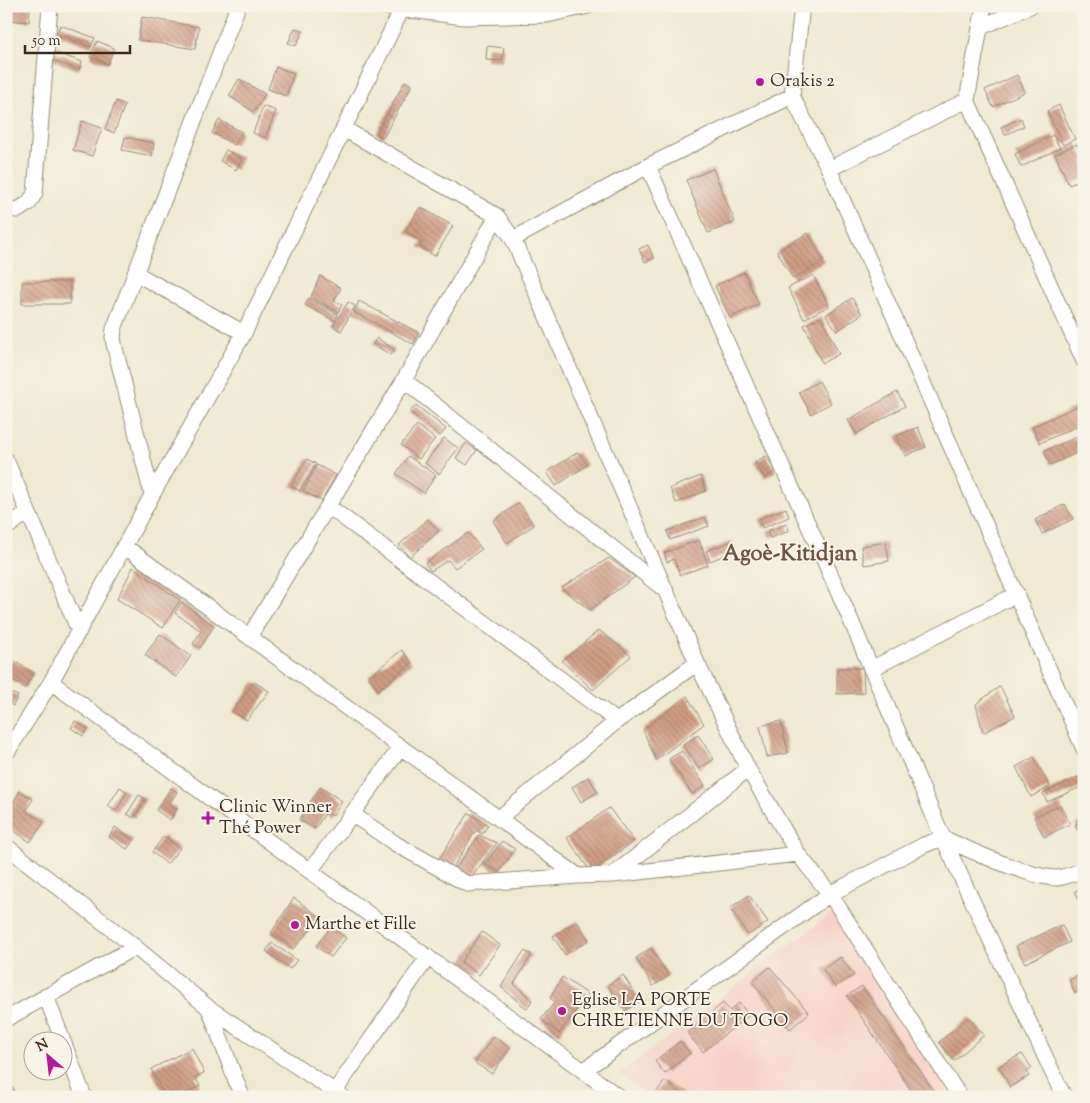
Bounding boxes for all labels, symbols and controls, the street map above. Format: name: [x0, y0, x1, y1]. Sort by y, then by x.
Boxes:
scale bar: [25, 22, 130, 54]
text: 50 m: [31, 31, 61, 52]
place label: Orakis 2: [770, 69, 835, 95]
marker: Orakis 2: [754, 76, 766, 88]
district label: Agoè-Kitidjan: [722, 539, 858, 571]
place label: Clinic Winner Thé Power: [219, 795, 332, 842]
marker: Clinic Winner Thé Power: [201, 811, 215, 825]
place label: Marthe et Fille: [305, 912, 416, 938]
marker: Marthe et Fille: [289, 919, 301, 931]
place label: Eglise LA PORTE CHRETIENNE DU TOGO: [572, 988, 788, 1035]
marker: Eglise LA PORTE CHRETIENNE DU TOGO: [556, 1005, 568, 1017]
north arrow: [22, 1030, 72, 1080]
text: N: [33, 1035, 52, 1058]

